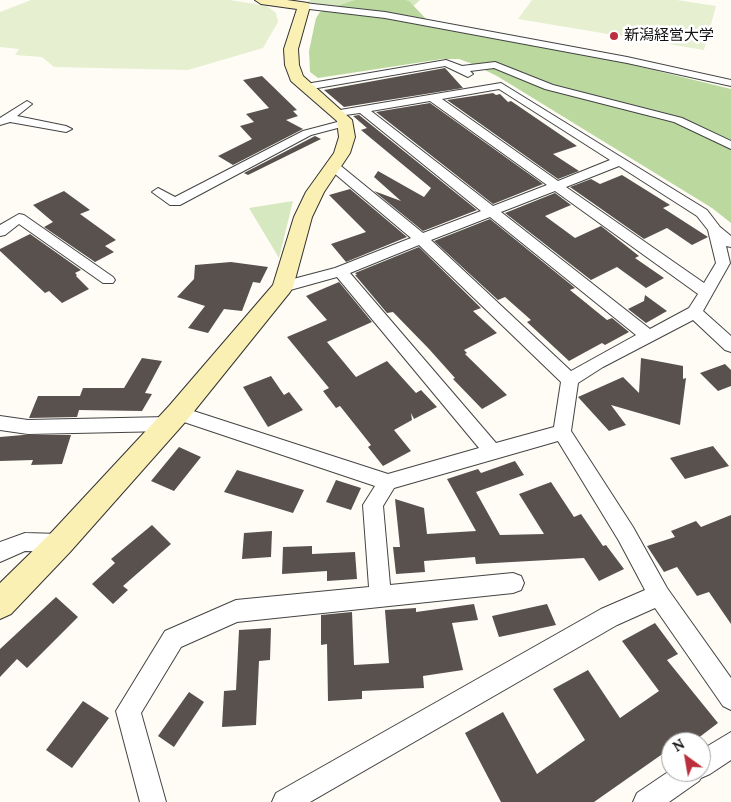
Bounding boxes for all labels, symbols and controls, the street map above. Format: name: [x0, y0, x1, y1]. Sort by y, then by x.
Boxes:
place label: 新潟経営大学: [624, 27, 714, 45]
marker: 新潟経営大学: [608, 30, 620, 42]
north arrow: [661, 732, 711, 782]
text: N: [669, 735, 688, 756]

